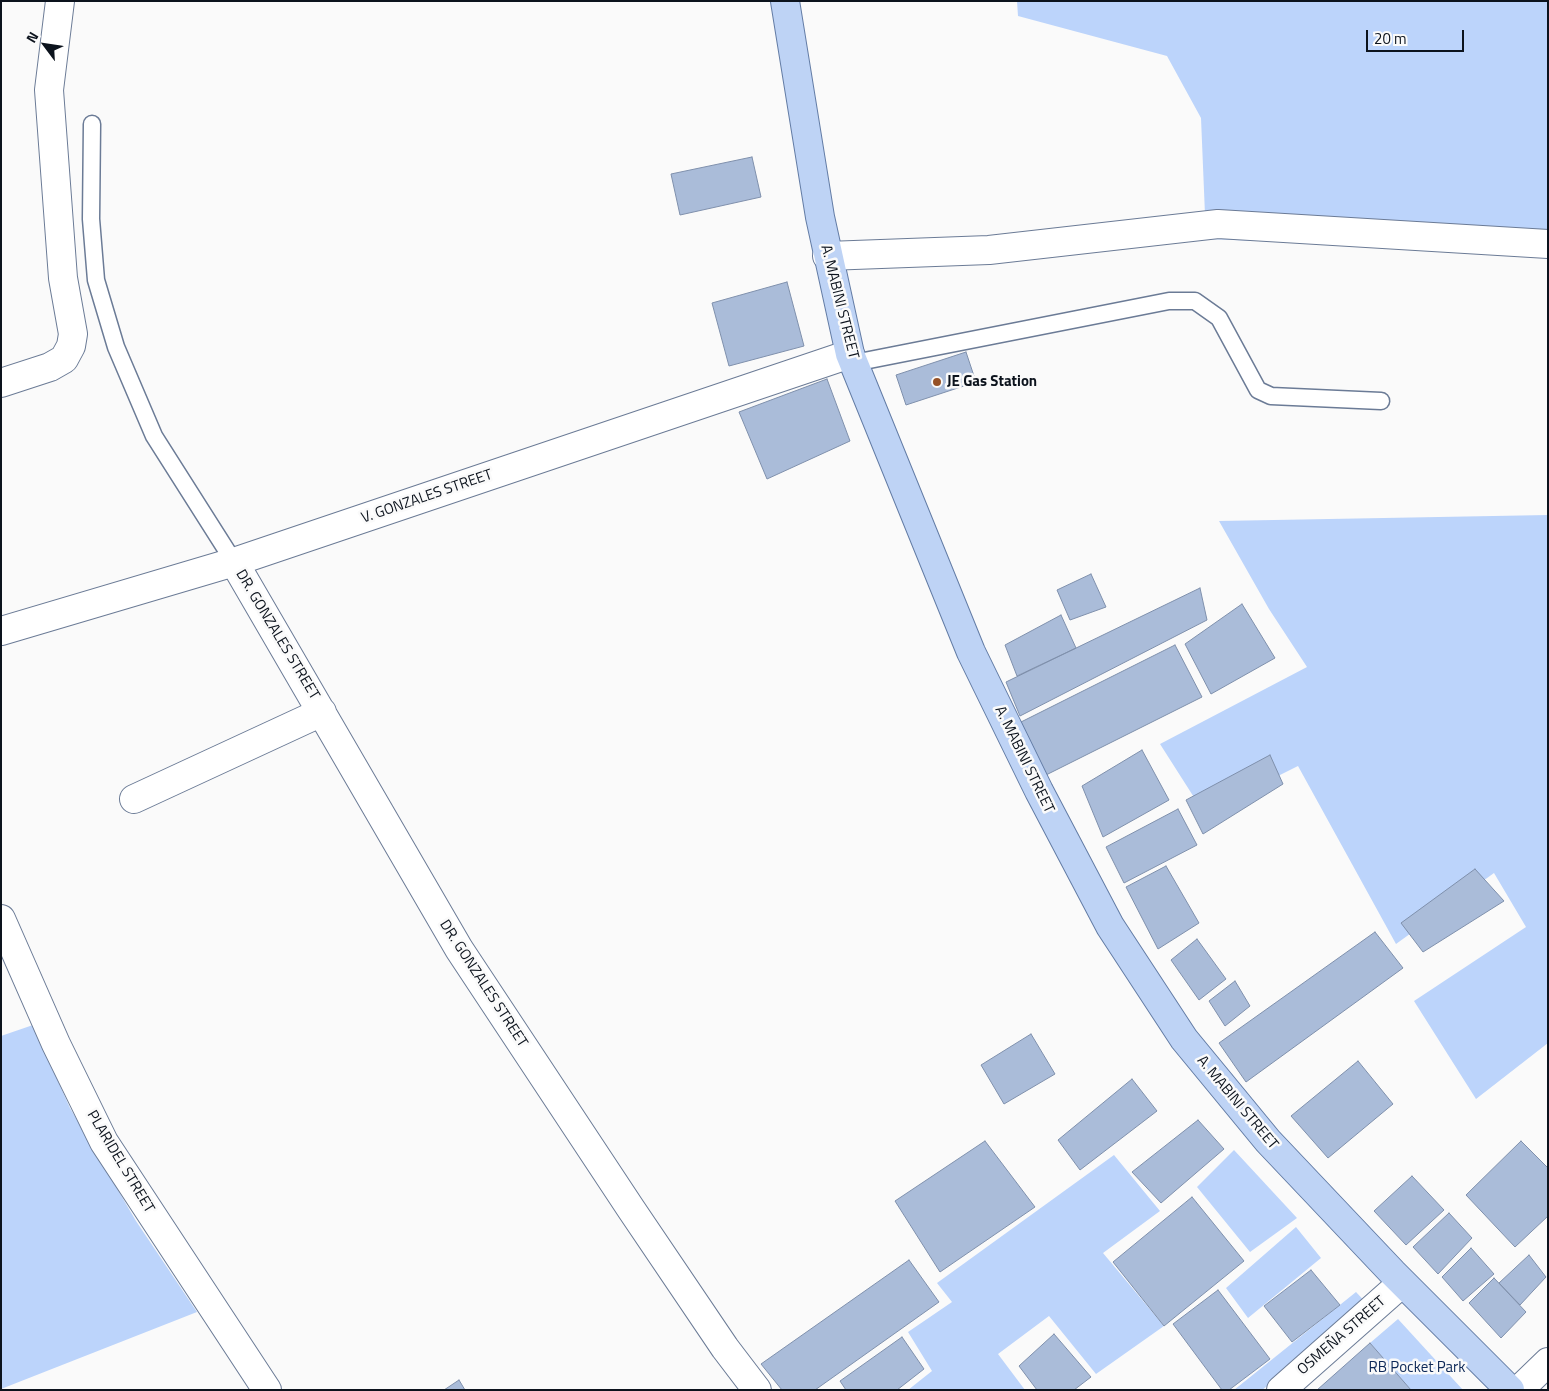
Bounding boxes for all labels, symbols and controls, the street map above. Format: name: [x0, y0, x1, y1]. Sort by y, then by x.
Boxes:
north arrow: [20, 20, 70, 70]
scale bar: [1369, 20, 1466, 52]
text: N: [20, 27, 43, 47]
text: 20 m: [1374, 27, 1407, 50]
street label: A. MABINI STREET: [816, 243, 862, 361]
place label: JE Gas Station: [947, 373, 1037, 391]
marker: JE Gas Station: [931, 376, 943, 388]
street label: V. GONZALES STREET: [359, 466, 495, 528]
street label: DR. GONZALES STREET: [231, 567, 323, 703]
street label: A. MABINI STREET: [990, 704, 1058, 816]
street label: DR. GONZALES STREET: [435, 917, 531, 1051]
street label: A. MABINI STREET: [1193, 1052, 1281, 1154]
street label: PLARIDEL STREET: [82, 1108, 158, 1216]
street label: OSMEÑA STREET: [1294, 1293, 1390, 1379]
park label: RB Pocket Park: [1369, 1359, 1465, 1377]

